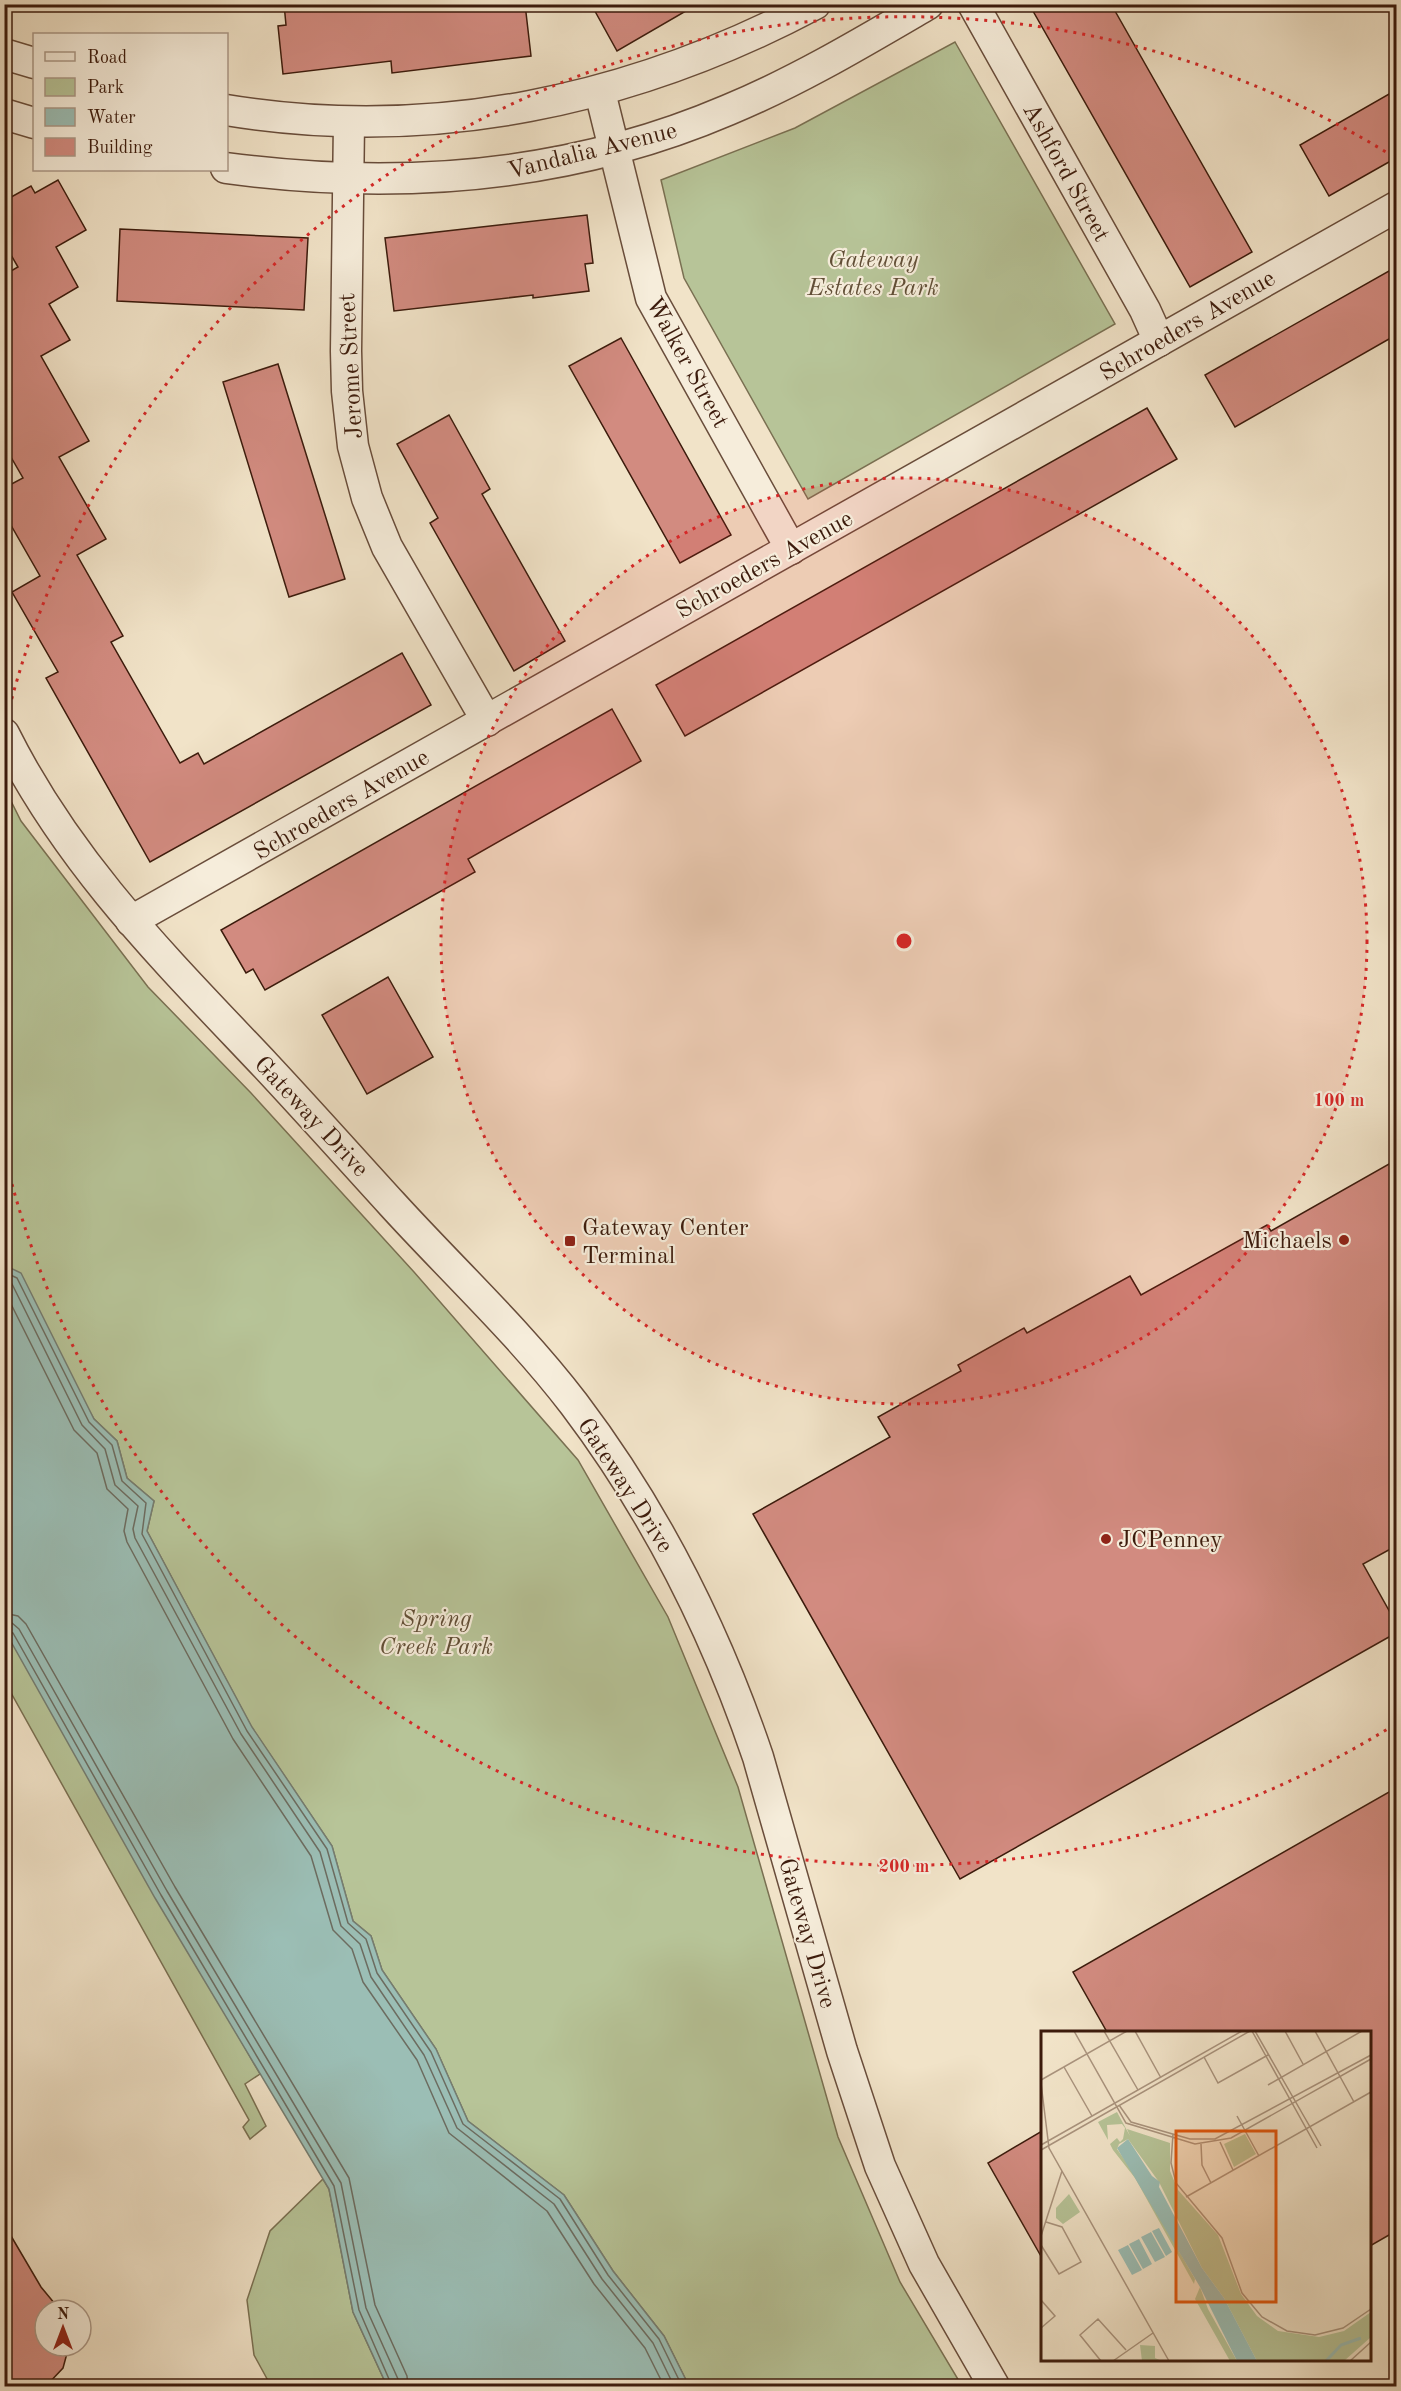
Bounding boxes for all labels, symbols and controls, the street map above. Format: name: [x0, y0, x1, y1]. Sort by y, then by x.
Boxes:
legend: [33, 33, 228, 171]
text: Road: [87, 49, 127, 67]
text: Park: [87, 79, 124, 97]
street label: Ashford Street: [1017, 100, 1113, 246]
text: Water: [87, 109, 136, 127]
street label: Vandalia Avenue: [505, 119, 680, 185]
text: Building: [87, 139, 153, 157]
park label: Gateway Estates Park: [806, 249, 939, 301]
street label: Schroeders Avenue: [1096, 267, 1280, 387]
street label: Jerome Street: [336, 292, 368, 440]
street label: Walker Street: [640, 293, 732, 433]
street label: Schroeders Avenue: [673, 507, 857, 624]
street label: Schroeders Avenue: [250, 746, 434, 866]
centre of rings: [894, 931, 914, 951]
street label: Gateway Drive: [249, 1053, 372, 1182]
text: 100 m: [1314, 1092, 1364, 1110]
place label: Gateway Center Terminal: [582, 1217, 749, 1269]
place label: Michaels: [1242, 1230, 1332, 1254]
marker: Michaels: [1337, 1233, 1351, 1247]
marker: Gateway Center Terminal: [563, 1234, 577, 1248]
street label: Gateway Drive: [572, 1415, 677, 1558]
place label: JCPenney: [1118, 1529, 1223, 1553]
marker: JCPenney: [1099, 1532, 1113, 1546]
park label: Spring Creek Park: [379, 1608, 493, 1660]
street label: Gateway Drive: [773, 1856, 839, 2011]
text: 200 m: [879, 1858, 929, 1876]
inset map: [1041, 2031, 1371, 2361]
north arrow: [33, 2298, 93, 2358]
text: N: [57, 2307, 70, 2323]

